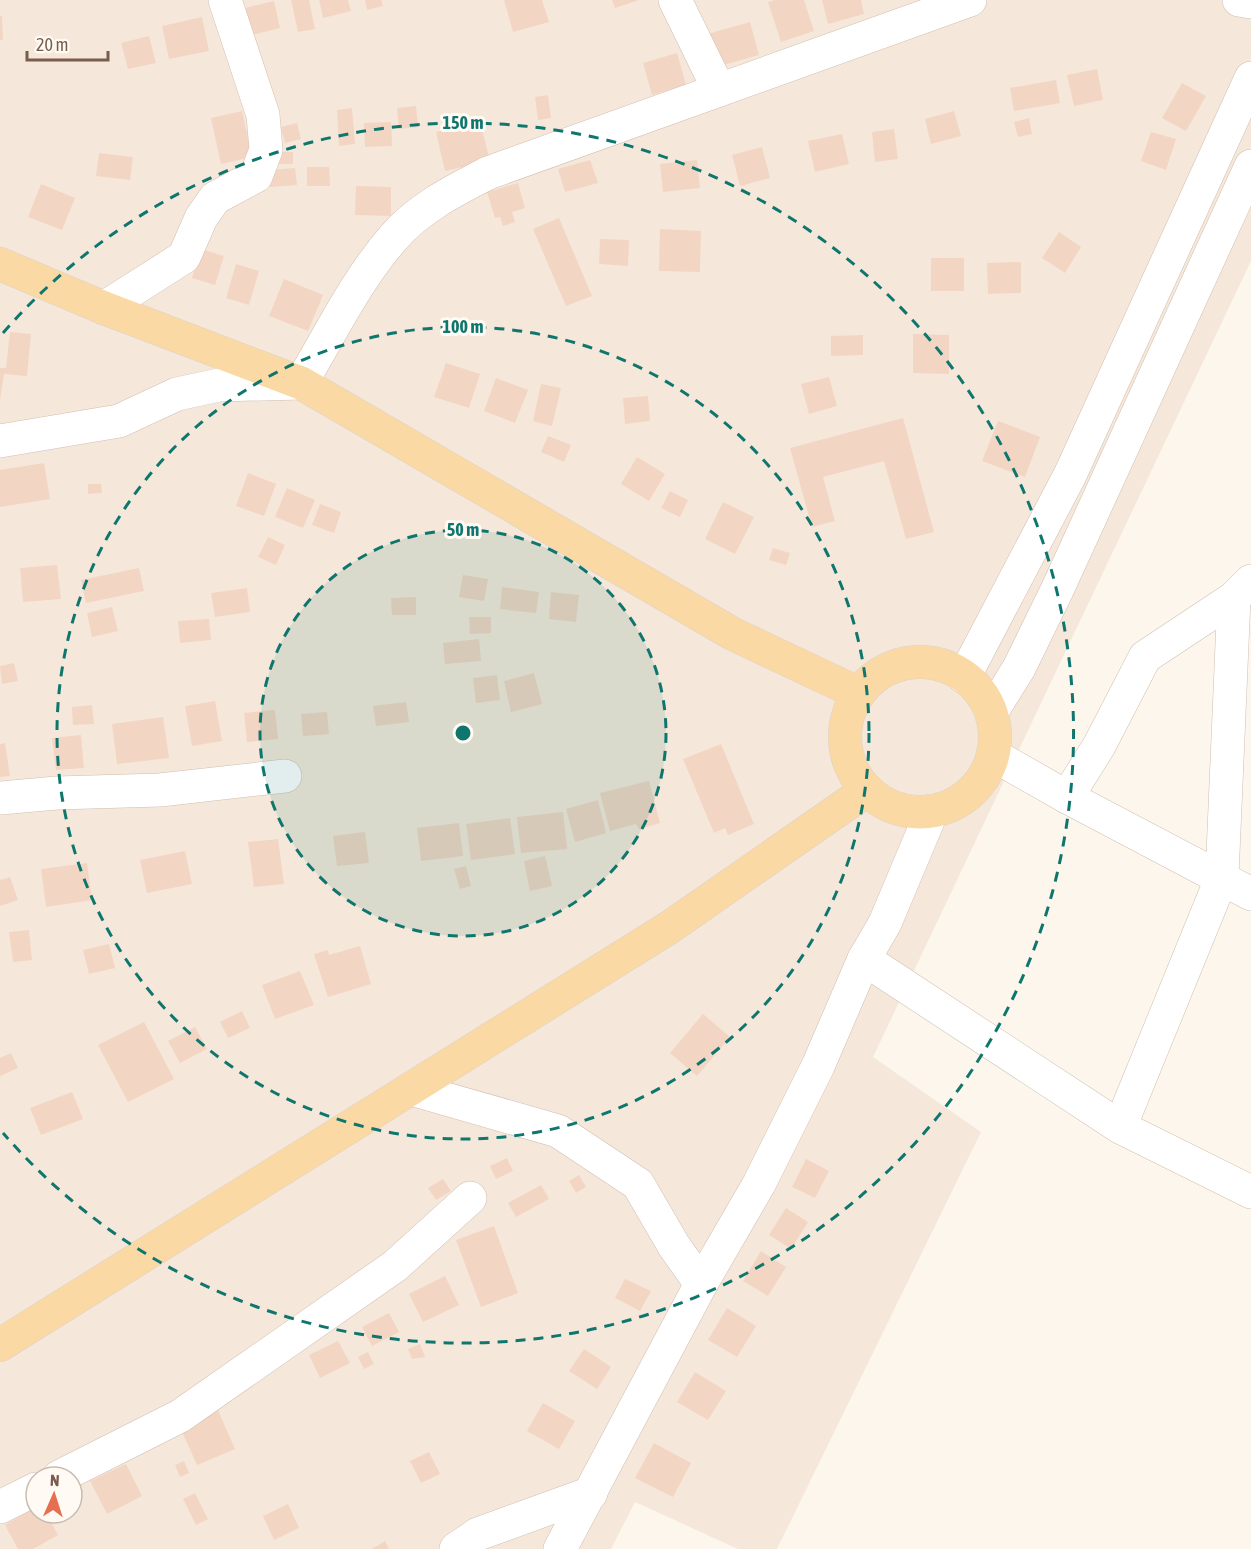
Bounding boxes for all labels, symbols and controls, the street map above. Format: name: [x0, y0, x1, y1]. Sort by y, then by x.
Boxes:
scale bar: [27, 24, 108, 62]
text: 20 m: [36, 34, 68, 55]
text: 150 m: [443, 112, 483, 133]
text: 100 m: [443, 316, 483, 337]
text: 50 m: [447, 519, 479, 540]
centre of rings: [453, 723, 473, 743]
north arrow: [24, 1465, 84, 1525]
text: N: [50, 1471, 60, 1489]

